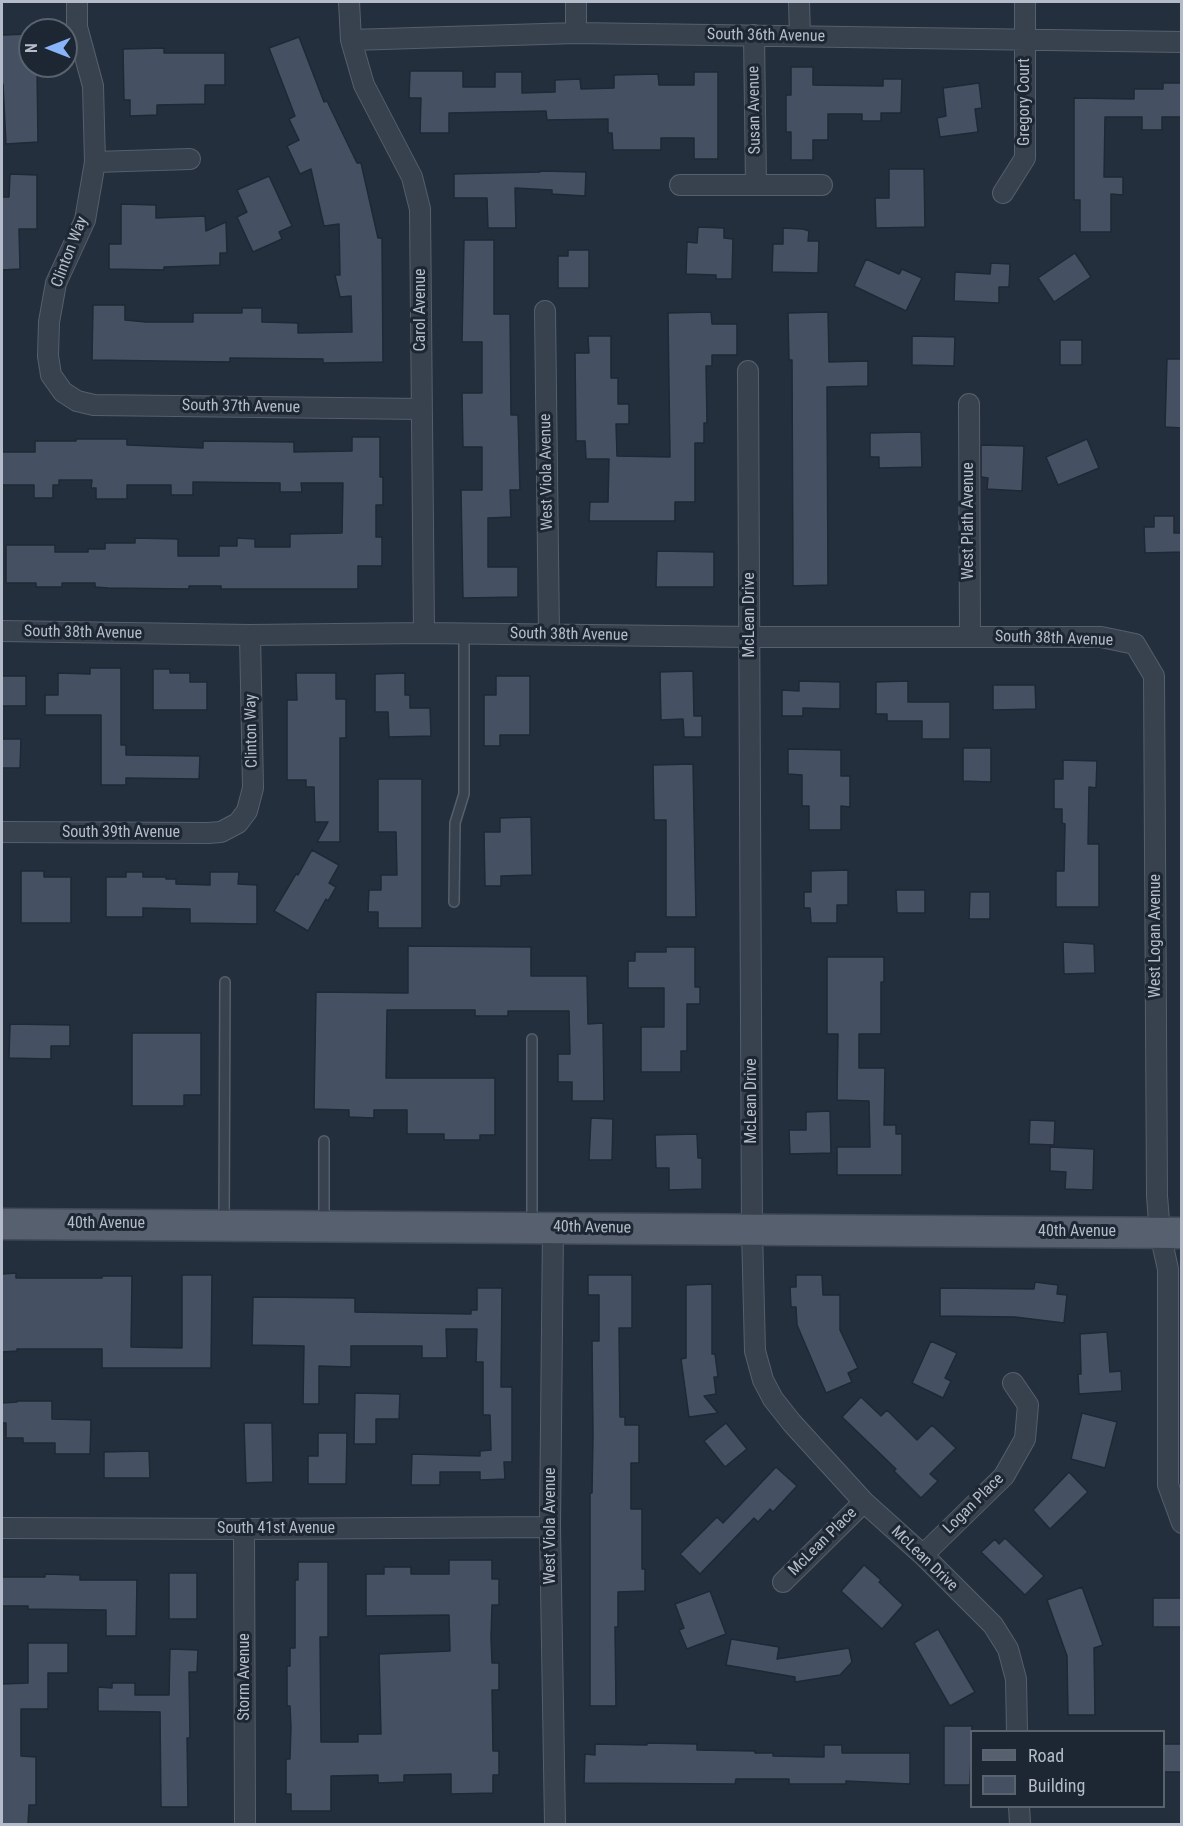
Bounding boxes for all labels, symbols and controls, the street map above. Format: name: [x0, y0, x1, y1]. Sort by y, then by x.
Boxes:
north arrow: [18, 18, 78, 78]
street label: South 36th Avenue: [707, 25, 825, 47]
text: N: [22, 43, 41, 53]
street label: Gregory Court: [1015, 58, 1035, 146]
street label: Susan Avenue: [745, 66, 765, 154]
street label: Clinton Way: [48, 214, 92, 290]
street label: Carol Avenue: [411, 269, 431, 351]
street label: South 37th Avenue: [182, 396, 300, 418]
street label: West Viola Avenue: [536, 413, 558, 531]
street label: West Plath Avenue: [959, 462, 979, 580]
street label: McLean Drive: [740, 572, 760, 658]
street label: South 38th Avenue: [24, 622, 142, 644]
street label: South 38th Avenue: [510, 624, 628, 646]
street label: South 38th Avenue: [995, 627, 1113, 651]
street label: Clinton Way: [242, 694, 262, 768]
street label: South 39th Avenue: [62, 823, 180, 843]
street label: West Logan Avenue: [1146, 874, 1166, 998]
street label: McLean Drive: [742, 1058, 762, 1144]
street label: 40th Avenue: [67, 1214, 145, 1234]
street label: 40th Avenue: [553, 1218, 631, 1238]
street label: 40th Avenue: [1038, 1222, 1116, 1242]
street label: West Viola Avenue: [541, 1468, 561, 1584]
street label: Logan Place: [940, 1470, 1008, 1538]
street label: McLean Place: [785, 1504, 861, 1580]
street label: South 41st Avenue: [217, 1519, 335, 1539]
street label: McLean Drive: [887, 1522, 961, 1596]
street label: Storm Avenue: [235, 1633, 255, 1721]
legend: [970, 1730, 1165, 1808]
text: Road: [1028, 1745, 1064, 1766]
text: Building: [1028, 1775, 1085, 1796]

